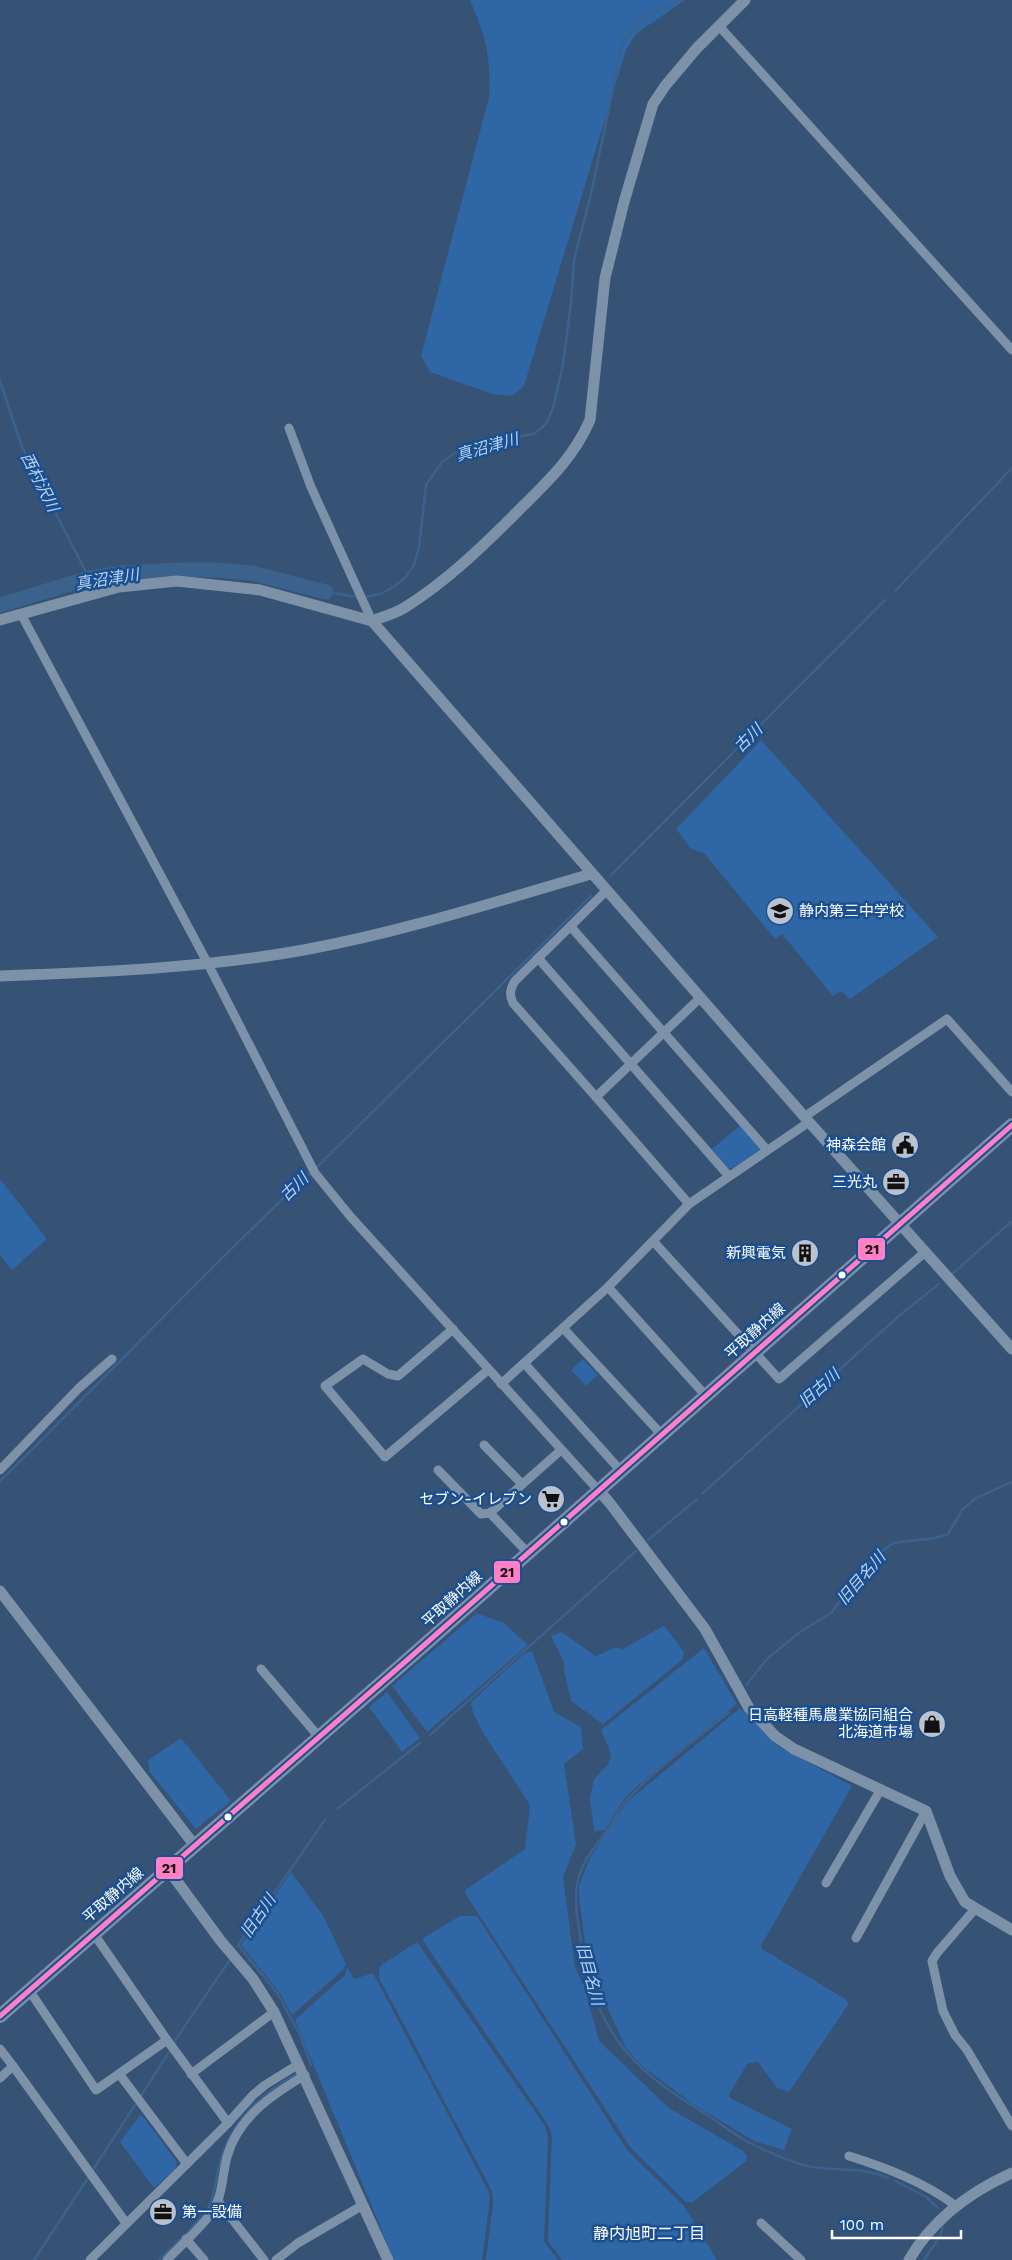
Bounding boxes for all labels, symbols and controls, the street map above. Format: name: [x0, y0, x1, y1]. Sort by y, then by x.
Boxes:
water label: 真沼津川: [454, 428, 522, 465]
water label: 西村沢川: [17, 449, 64, 517]
water label: 真沼津川: [74, 564, 142, 593]
water label: 古川: [730, 719, 767, 756]
school or university icon: 静内第三中学校: [765, 896, 795, 926]
place label: 静内第三中学校: [799, 902, 904, 920]
public building icon: 神森会館: [890, 1130, 920, 1160]
place label: 神森会館: [826, 1136, 886, 1154]
office icon: 三光丸: [881, 1167, 911, 1197]
water label: 古川: [276, 1168, 314, 1205]
place label: 三光丸: [832, 1173, 877, 1191]
line badge: 21: [857, 1237, 886, 1261]
building icon: 新興電気: [790, 1238, 820, 1268]
text: 21: [865, 1241, 879, 1257]
place label: 新興電気: [726, 1244, 786, 1262]
unlabelled marker: [837, 1270, 847, 1280]
street label: 平取静内線: [721, 1299, 789, 1363]
water label: 旧古川: [795, 1364, 845, 1411]
supermarket icon: セブン-イレブン: [536, 1484, 566, 1514]
place label: セブン-イレブン: [419, 1490, 532, 1508]
unlabelled marker: [559, 1517, 569, 1527]
water label: 旧目名川: [833, 1546, 890, 1608]
line badge: 21: [493, 1560, 521, 1584]
text: 21: [500, 1564, 514, 1580]
street label: 平取静内線: [418, 1567, 486, 1631]
place label: 日高軽種馬農業協同組合 北海道市場: [748, 1706, 913, 1741]
shop icon: 日高軽種馬農業協同組合 北海道市場: [917, 1709, 947, 1739]
unlabelled marker: [223, 1812, 233, 1822]
line badge: 21: [155, 1856, 184, 1880]
text: 21: [162, 1860, 176, 1876]
street label: 平取静内線: [79, 1864, 147, 1926]
water label: 旧古川: [236, 1889, 281, 1941]
water label: 旧目名川: [573, 1941, 608, 2009]
office icon: 第一設備: [148, 2197, 178, 2227]
place label: 第一設備: [182, 2203, 242, 2221]
scale bar: [832, 2208, 961, 2240]
text: 100 m: [840, 2216, 884, 2234]
district label: 静内旭町二丁目: [593, 2224, 705, 2243]

